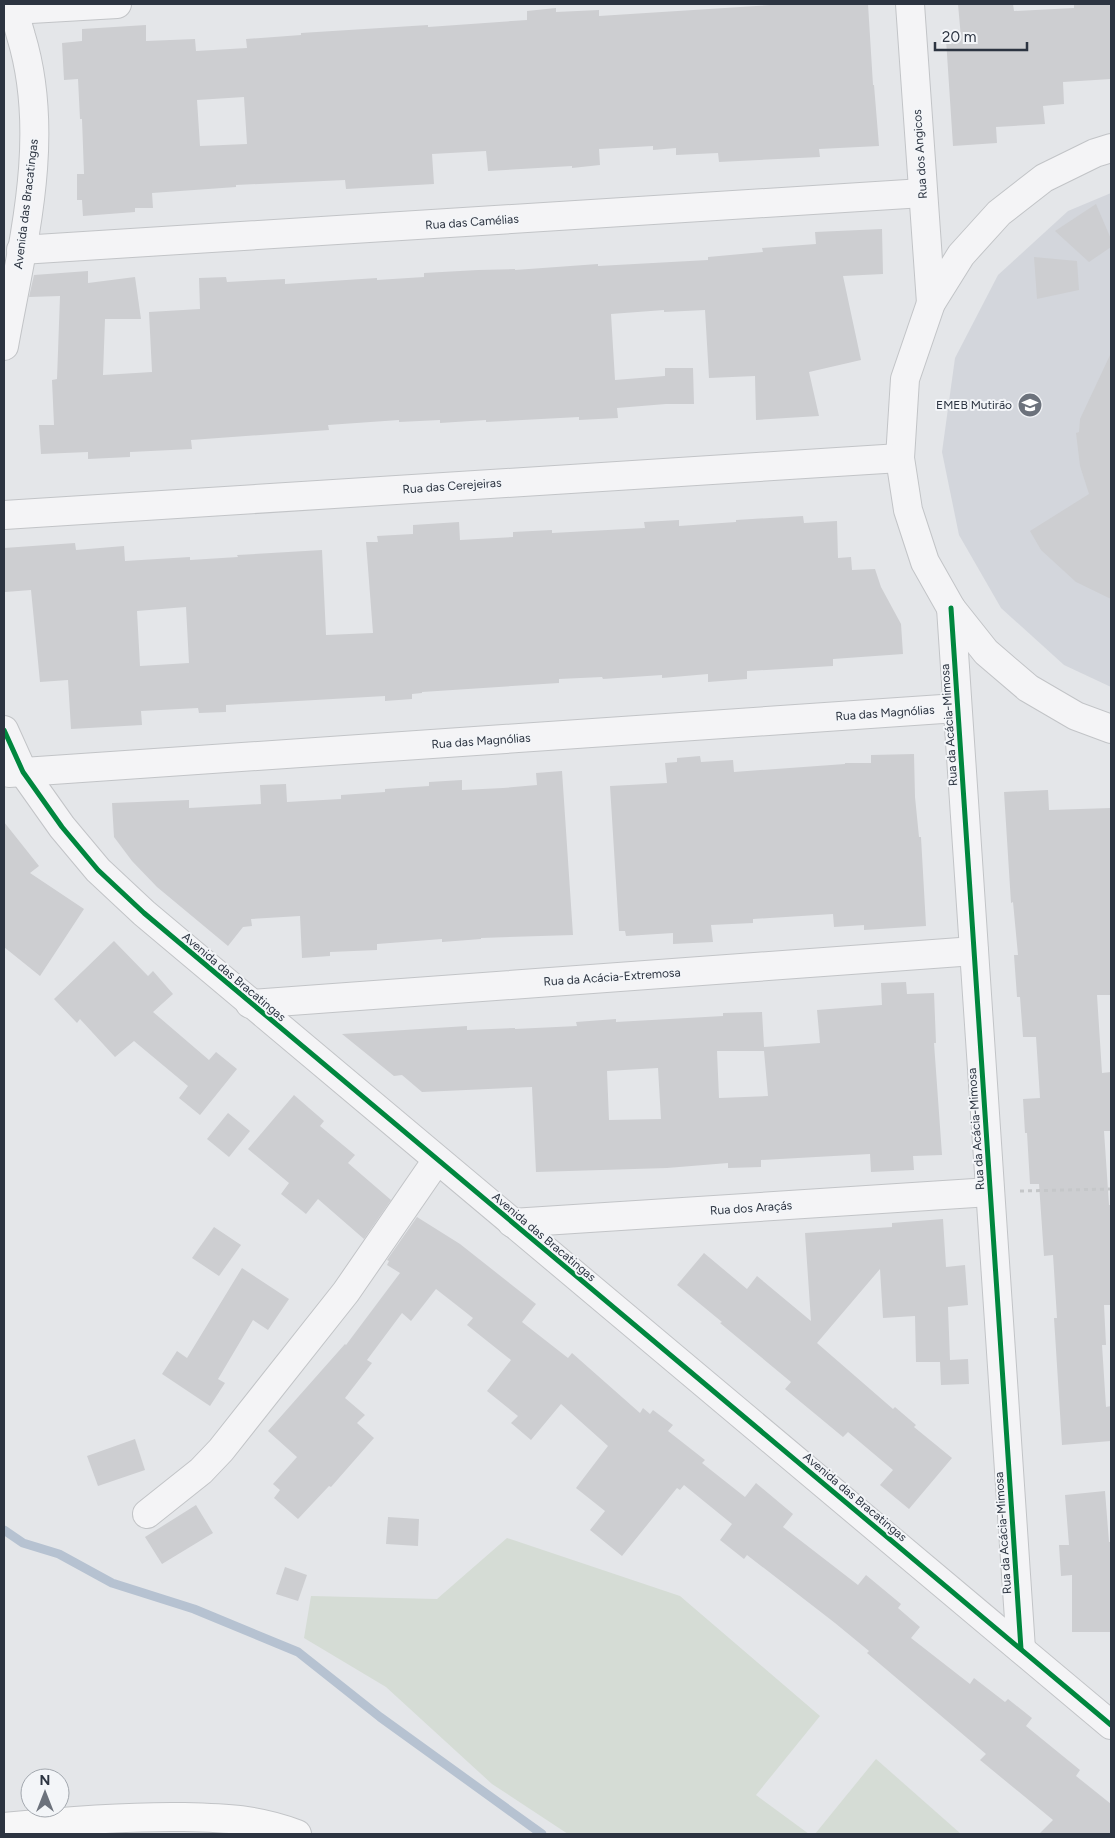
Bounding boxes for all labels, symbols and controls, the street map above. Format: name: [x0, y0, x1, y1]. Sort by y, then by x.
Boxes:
scale bar: [935, 20, 1028, 52]
text: 20 m: [942, 28, 976, 46]
street label: Rua dos Angicos: [910, 108, 930, 199]
street label: Avenida das Bracatingas: [11, 138, 41, 270]
street label: Rua das Camélias: [425, 212, 520, 232]
school or university icon: EMEB Mutirão: [1017, 392, 1043, 418]
place label: EMEB Mutirão: [936, 398, 1012, 412]
street label: Rua das Cerejeiras: [402, 476, 502, 496]
street label: Rua da Acácia-Mimosa: [938, 664, 960, 786]
street label: Rua das Magnólias: [835, 703, 935, 723]
street label: Rua das Magnólias: [431, 731, 531, 751]
street label: Avenida das Bracatingas: [179, 930, 289, 1025]
street label: Rua da Acácia-Extremosa: [543, 965, 681, 989]
street label: Rua da Acácia-Mimosa: [965, 1068, 987, 1190]
street label: Avenida das Bracatingas: [489, 1190, 599, 1285]
street label: Rua dos Araçás: [709, 1198, 793, 1218]
street label: Avenida das Bracatingas: [800, 1450, 910, 1545]
street label: Rua da Acácia-Mimosa: [992, 1472, 1014, 1594]
north arrow: [20, 1768, 70, 1818]
text: N: [40, 1772, 50, 1789]

